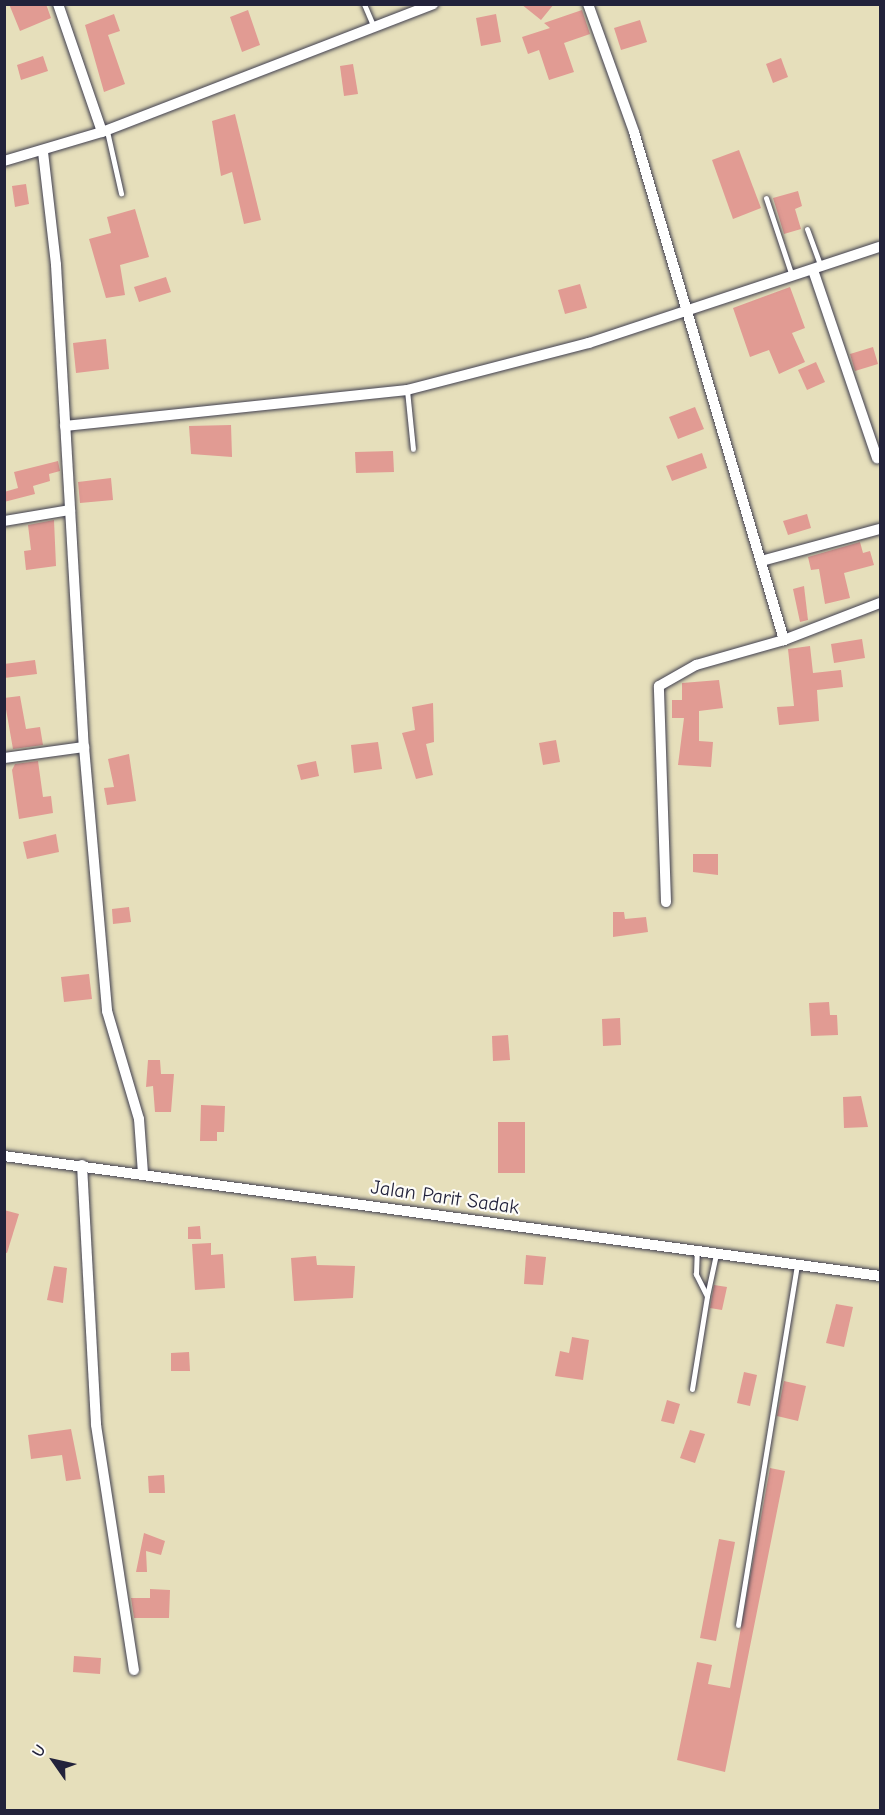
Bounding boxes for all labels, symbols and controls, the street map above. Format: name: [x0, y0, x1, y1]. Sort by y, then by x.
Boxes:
street label: Jalan Parit Sadak: [369, 1175, 521, 1219]
north arrow: [24, 1731, 84, 1791]
text: U: [29, 1741, 50, 1760]

